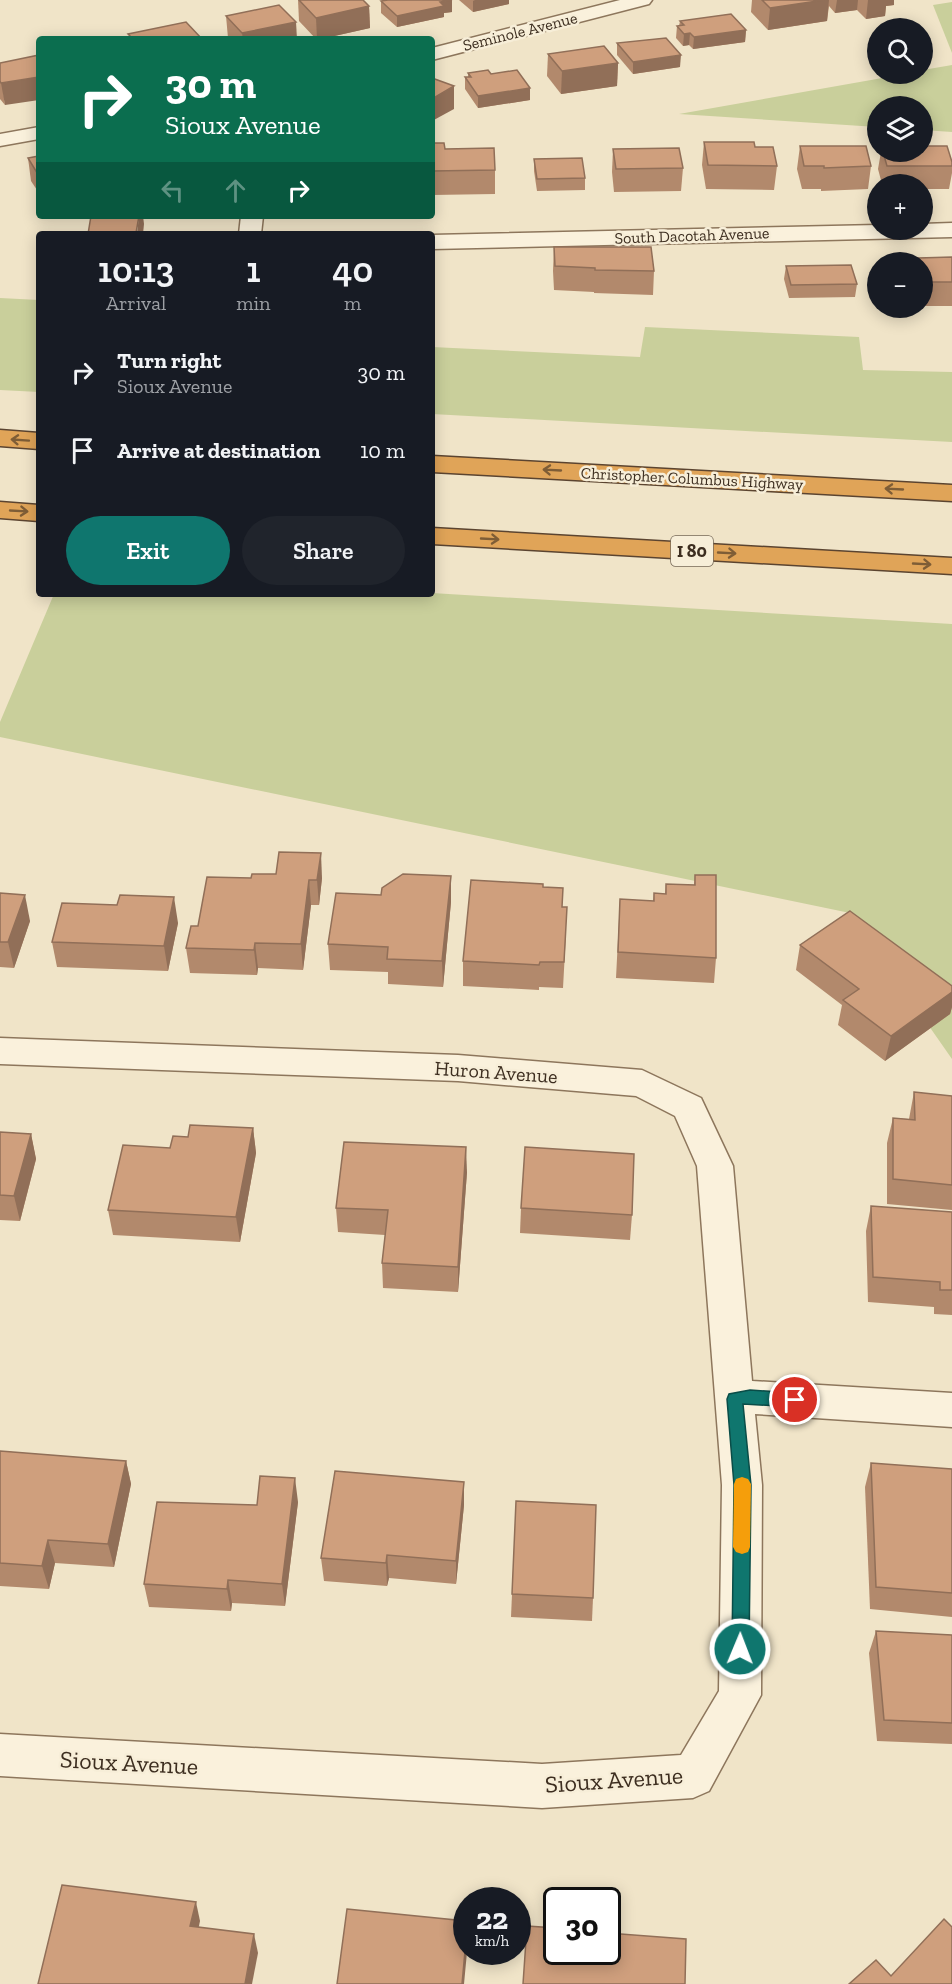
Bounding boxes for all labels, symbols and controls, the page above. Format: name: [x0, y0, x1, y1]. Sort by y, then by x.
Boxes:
street label: Seminole Avenue: [461, 8, 579, 55]
map controls: [867, 18, 933, 318]
button: search: [867, 18, 933, 84]
text: 30 m: [165, 58, 256, 109]
icon: right: [66, 60, 144, 138]
button: layers: [867, 96, 933, 162]
text: Sioux Avenue: [165, 109, 321, 141]
icon: left: [156, 174, 189, 207]
icon: ahead: [219, 174, 252, 207]
icon: right: [282, 174, 315, 207]
button: +: [867, 174, 933, 240]
street label: South Dacotah Avenue: [614, 223, 770, 248]
text: 10:13: [98, 248, 174, 291]
text: 1: [246, 248, 260, 291]
text: 40: [332, 248, 373, 291]
button: −: [867, 252, 933, 318]
text: Arrival: [106, 291, 166, 315]
text: min: [236, 291, 271, 315]
text: m: [344, 291, 361, 315]
text: Turn right: [117, 347, 221, 374]
icon: right: [66, 356, 99, 389]
text: 30 m: [358, 359, 405, 386]
text: Sioux Avenue: [117, 374, 232, 398]
one-way arrow: [10, 434, 30, 445]
icon: arrive: [66, 434, 99, 467]
text: Arrive at destination: [117, 437, 320, 464]
text: 10 m: [360, 437, 405, 464]
street label: Christopher Columbus Highway: [580, 463, 804, 494]
one-way arrow: [543, 465, 563, 476]
one-way arrow: [884, 484, 904, 495]
one-way arrow: [9, 506, 29, 517]
button: Exit: [66, 516, 230, 585]
button: Share: [242, 516, 405, 585]
one-way arrow: [480, 534, 500, 545]
road number: I 80: [671, 536, 713, 566]
one-way arrow: [717, 547, 736, 558]
one-way arrow: [911, 559, 931, 570]
street label: Huron Avenue: [434, 1056, 558, 1088]
pin: [769, 1374, 820, 1425]
icon: arrive: [778, 1383, 811, 1416]
position arrow: [708, 1617, 772, 1681]
street label: Sioux Avenue: [59, 1744, 199, 1781]
street label: Sioux Avenue: [544, 1760, 684, 1799]
speed limit sign: 30: [543, 1887, 621, 1965]
text: 22: [476, 1901, 508, 1937]
text: km/h: [475, 1932, 509, 1950]

